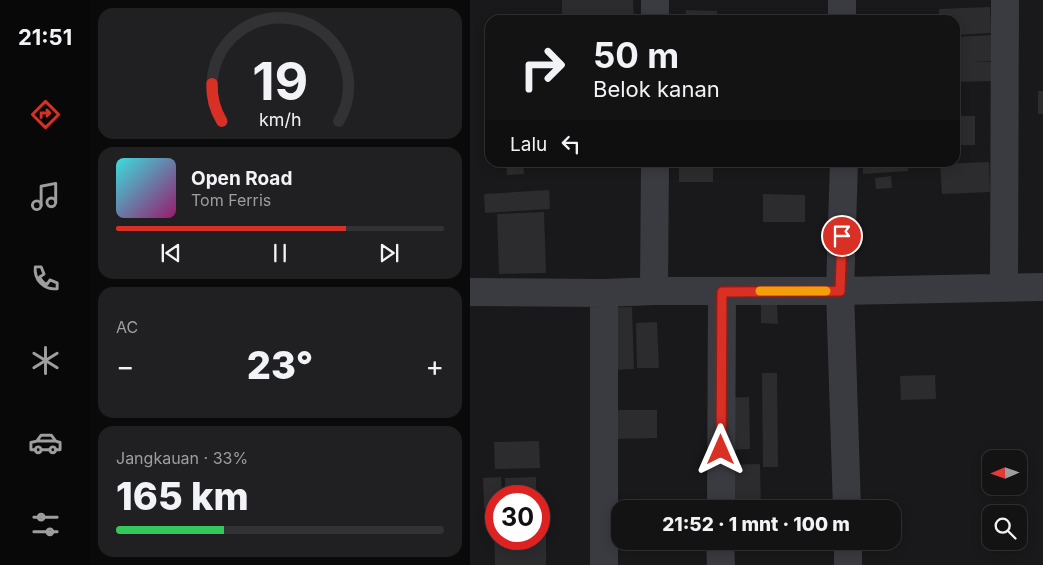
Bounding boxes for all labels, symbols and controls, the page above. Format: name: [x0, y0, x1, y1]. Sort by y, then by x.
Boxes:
text: 21:51: [18, 24, 72, 50]
text: 50 m: [593, 34, 679, 76]
icon: right: [510, 35, 575, 100]
text: 19: [252, 50, 308, 113]
text: Belok kanan: [593, 76, 720, 102]
icon: directions: [28, 97, 63, 132]
text: km/h: [259, 109, 301, 130]
icon: left: [557, 130, 585, 158]
text: Lalu: [510, 133, 547, 156]
text: Open Road: [191, 167, 292, 190]
icon: music: [28, 179, 63, 214]
text: Tom Ferris: [191, 190, 271, 210]
pin: [821, 215, 863, 257]
icon: arrive: [828, 222, 856, 250]
icon: previous: [157, 239, 185, 267]
icon: pause: [266, 239, 294, 267]
icon: next: [375, 239, 403, 267]
icon: phone: [28, 261, 63, 296]
text: AC: [116, 317, 138, 337]
text: 23°: [247, 342, 313, 388]
icon: climate: [28, 343, 63, 378]
text: −: [116, 349, 135, 383]
text: +: [425, 349, 444, 383]
position arrow: [694, 423, 746, 475]
icon: car: [28, 425, 63, 460]
text: Jangkauan · 33%: [116, 448, 248, 468]
north arrow: [982, 450, 1028, 495]
map controls: [982, 450, 1027, 550]
text: 165 km: [116, 473, 249, 519]
speed limit sign: 30: [485, 485, 550, 550]
button: search: [982, 505, 1027, 550]
icon: filters: [28, 507, 63, 542]
text: 21:52 · 1 mnt · 100 m: [662, 513, 850, 536]

